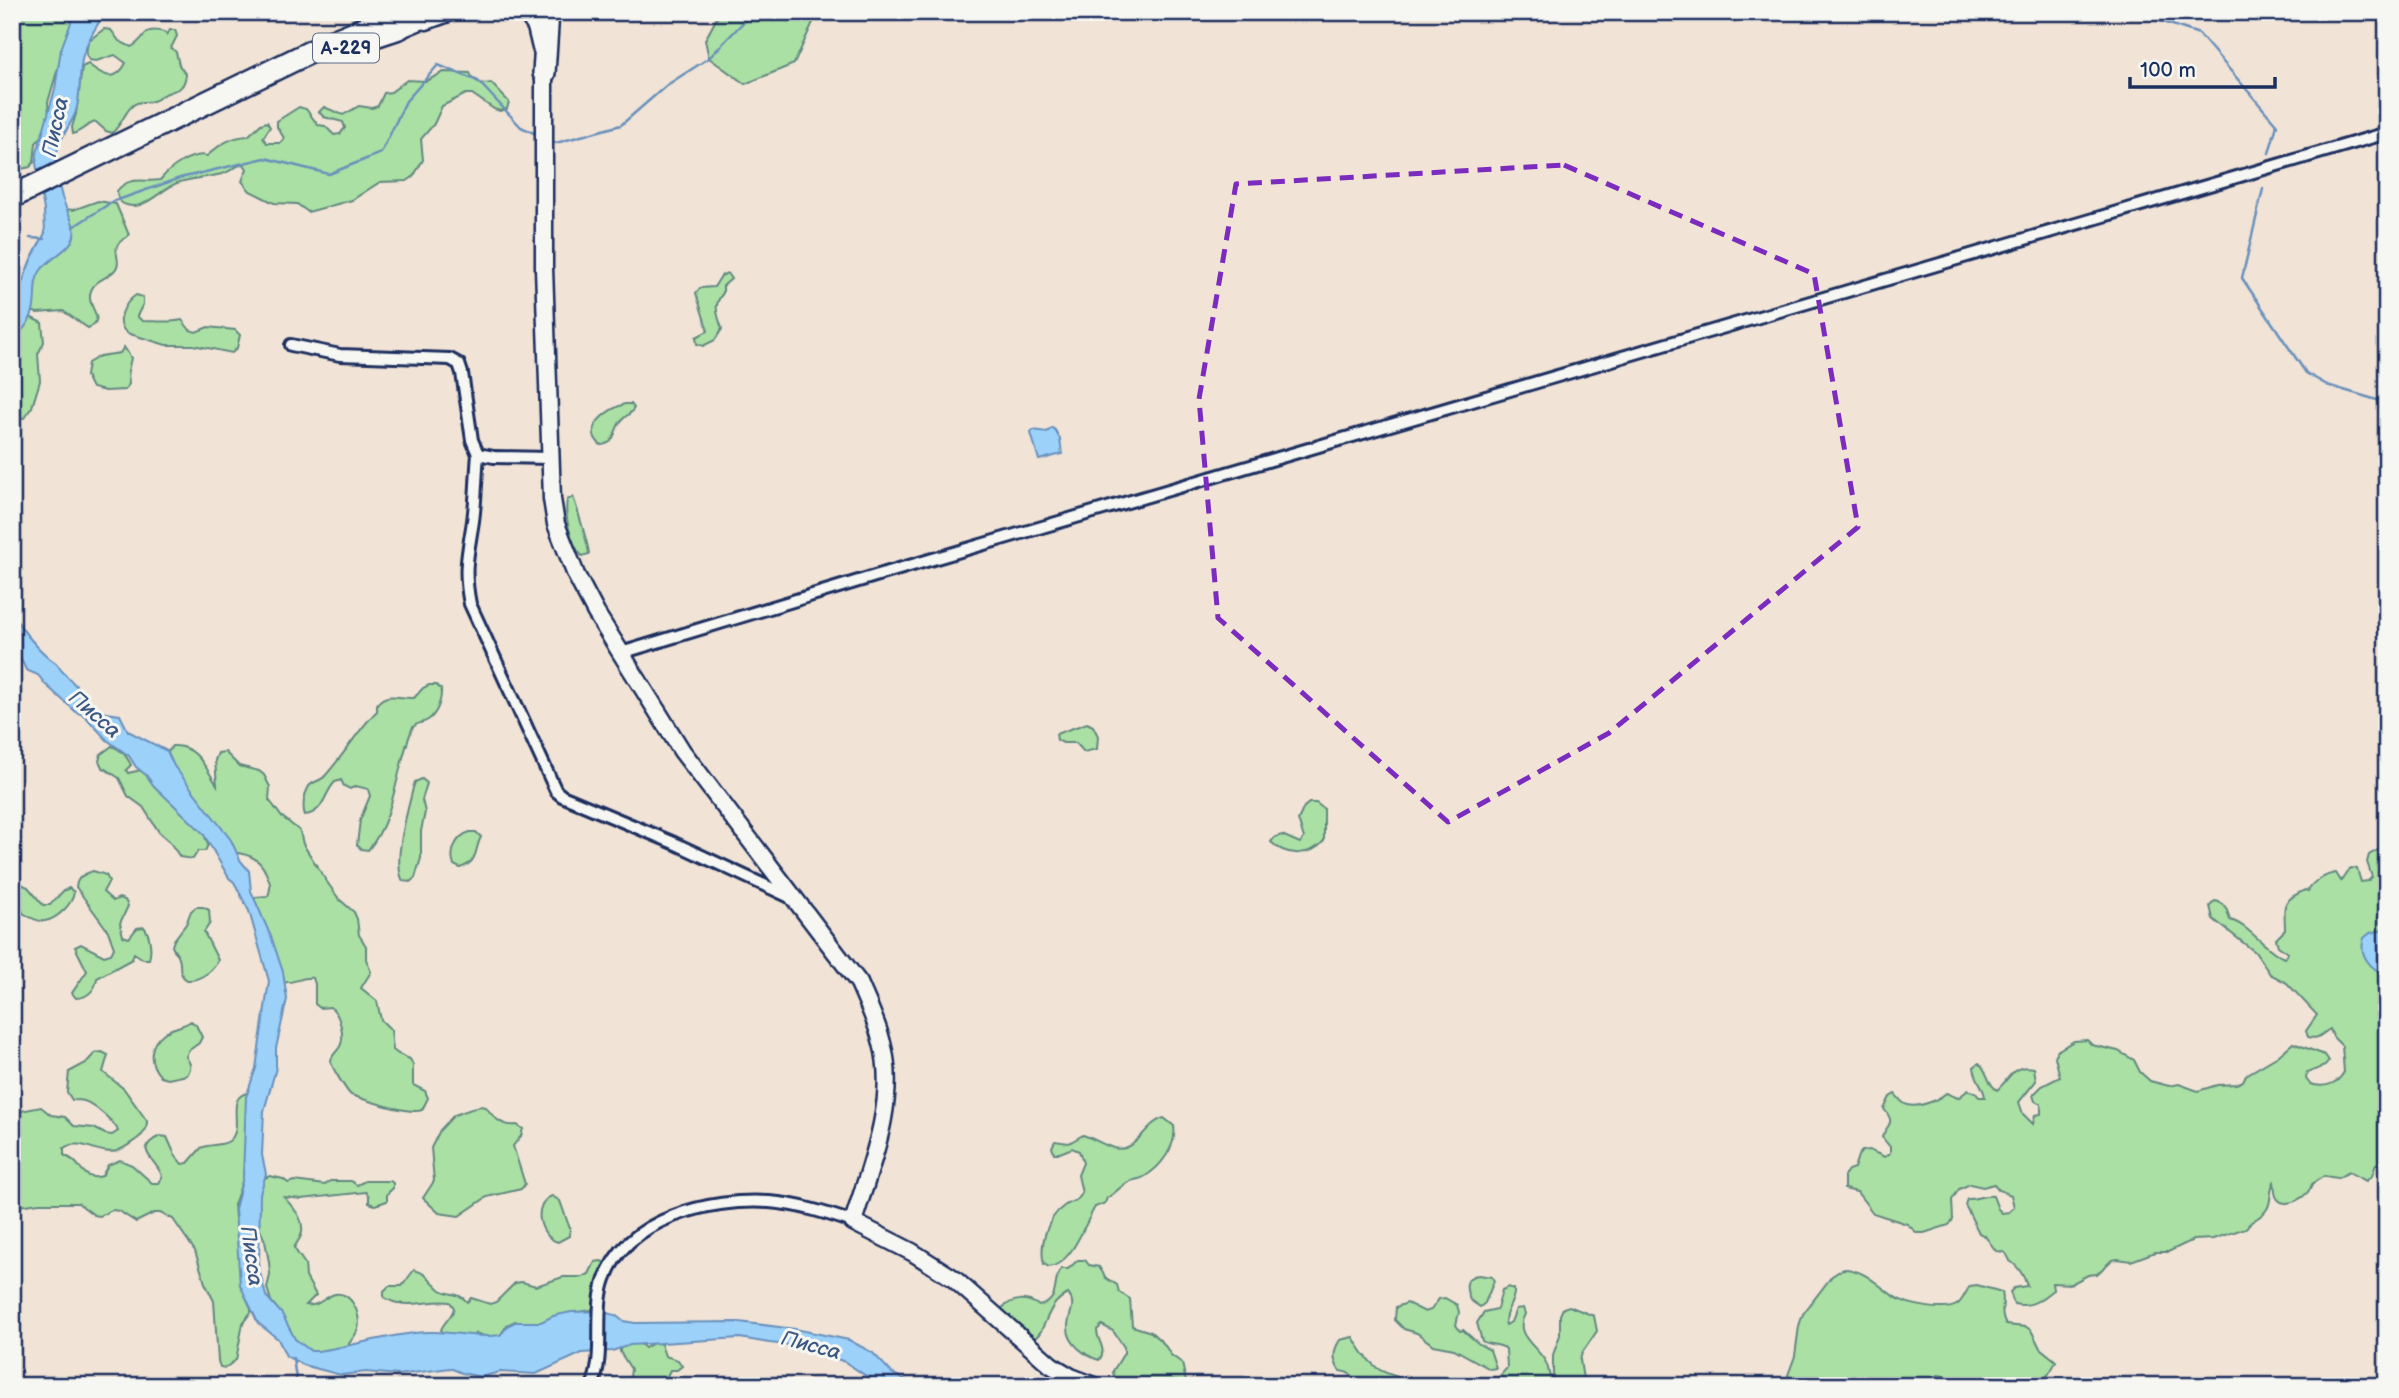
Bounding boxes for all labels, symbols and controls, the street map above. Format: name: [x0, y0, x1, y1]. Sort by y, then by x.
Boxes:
road number: А-229: [313, 33, 379, 62]
scale bar: [2130, 46, 2275, 90]
text: 100 m: [2140, 58, 2196, 83]
water label: Писса: [37, 95, 74, 159]
water label: Писса: [64, 685, 126, 744]
water label: Писса: [235, 1224, 268, 1288]
water label: Писса: [778, 1326, 843, 1365]

